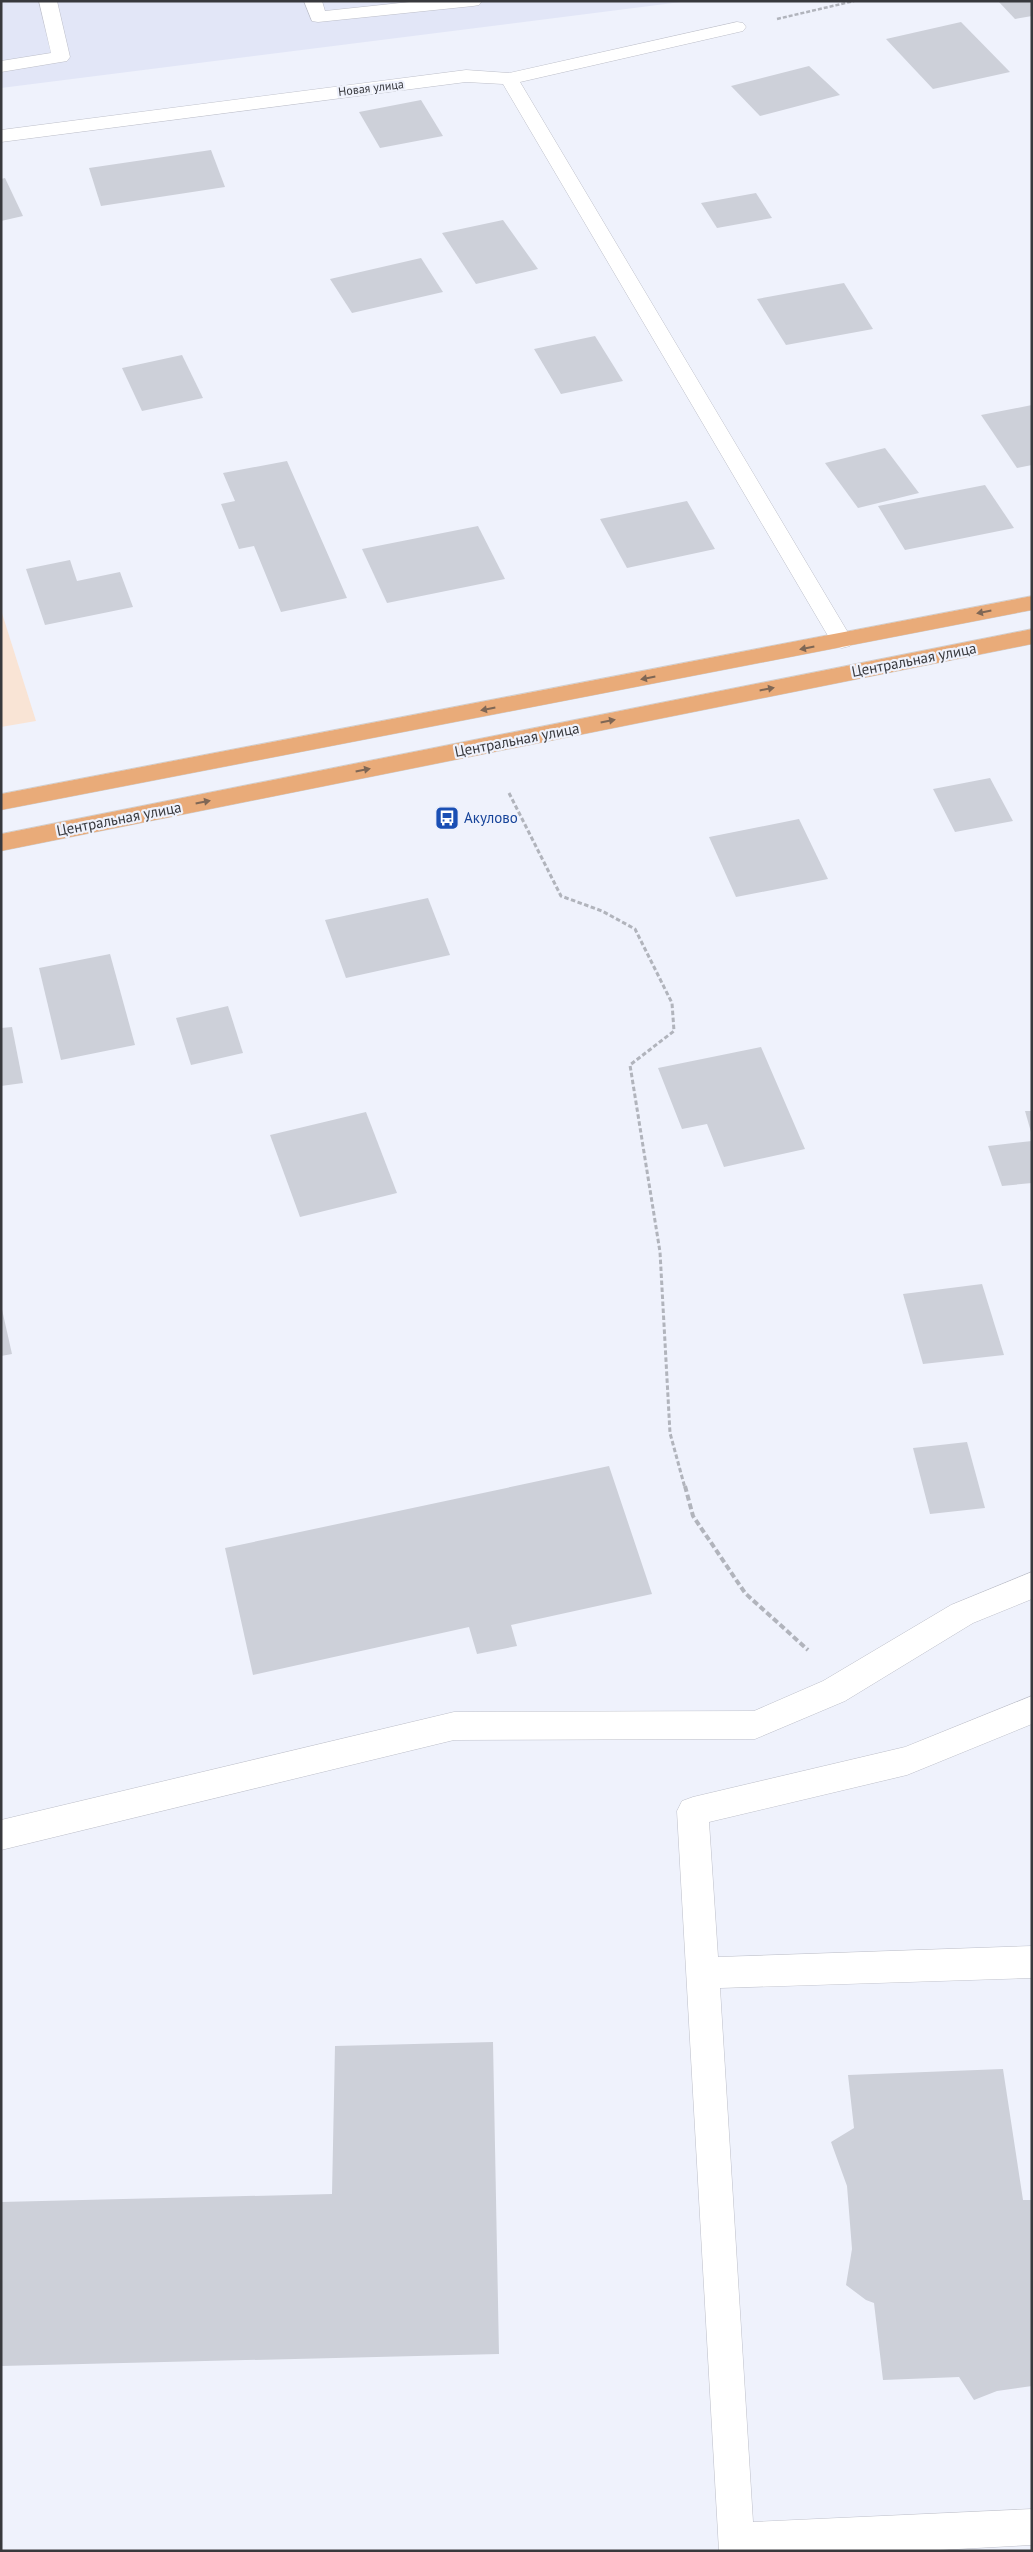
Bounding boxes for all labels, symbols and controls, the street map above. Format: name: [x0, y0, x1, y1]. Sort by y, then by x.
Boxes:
street label: Новая улица: [337, 76, 405, 99]
one-way arrow: [976, 609, 992, 617]
street label: Центральная улица: [850, 638, 978, 681]
one-way arrow: [799, 644, 815, 652]
one-way arrow: [639, 675, 655, 683]
one-way arrow: [760, 685, 776, 693]
one-way arrow: [481, 705, 496, 713]
one-way arrow: [600, 717, 616, 725]
street label: Центральная улица: [453, 718, 581, 761]
one-way arrow: [355, 766, 371, 774]
street label: Центральная улица: [55, 797, 183, 840]
one-way arrow: [196, 798, 211, 806]
bus stop icon: Акулово: [434, 805, 460, 831]
place label: Акулово: [464, 808, 518, 827]

